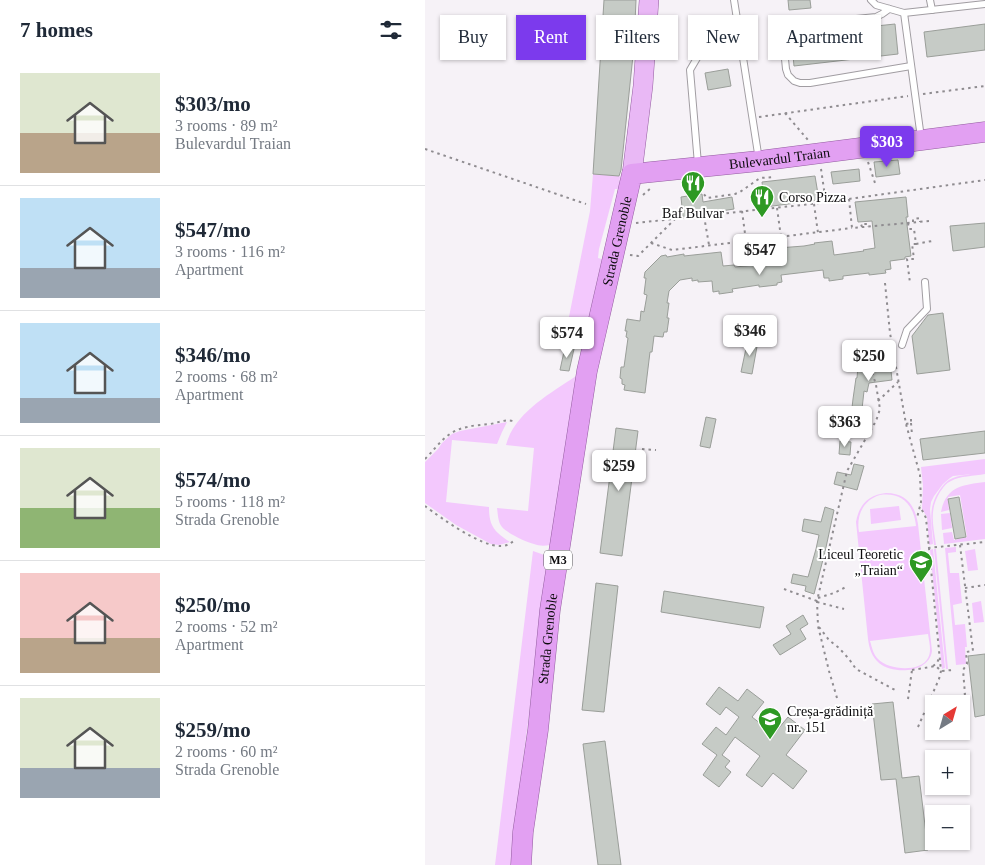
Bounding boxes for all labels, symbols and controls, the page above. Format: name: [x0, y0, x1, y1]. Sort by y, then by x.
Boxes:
chip: Buy: [440, 15, 506, 60]
chip: Rent: [516, 15, 586, 60]
chip: Filters: [596, 15, 678, 60]
chip: New: [688, 15, 758, 60]
chip: Apartment: [768, 15, 881, 60]
icon: filters: [377, 16, 405, 44]
text: 7 homes: [20, 18, 93, 42]
text: $303/mo: [175, 92, 251, 116]
icon: home: [60, 93, 120, 153]
text: 3 rooms · 89 m²: [175, 117, 278, 134]
pin: $303: [857, 126, 917, 168]
text: $303: [871, 133, 903, 150]
text: Bulevardul Traian: [175, 135, 291, 152]
street label: Bulevardul Traian: [728, 144, 831, 172]
restaurant icon: Baf Bulvar: [680, 170, 706, 204]
restaurant icon: Corso Pizza: [749, 184, 775, 218]
place label: Corso Pizza: [779, 190, 847, 205]
street label: Strada Grenoble: [599, 195, 634, 287]
place label: Baf Bulvar: [662, 206, 724, 221]
icon: home: [60, 218, 120, 278]
text: $547/mo: [175, 218, 251, 242]
pin: $547: [730, 234, 790, 276]
text: $547: [744, 241, 776, 258]
text: 3 rooms · 116 m²: [175, 243, 285, 260]
text: Apartment: [175, 261, 243, 278]
pin: $346: [720, 314, 780, 357]
pin: $574: [537, 316, 597, 359]
text: $346: [734, 322, 766, 339]
text: $574: [551, 324, 583, 341]
pin: $250: [839, 340, 899, 382]
icon: home: [60, 343, 120, 403]
text: $346/mo: [175, 343, 251, 367]
text: $250: [853, 347, 885, 364]
text: 2 rooms · 68 m²: [175, 368, 278, 385]
text: Apartment: [175, 386, 243, 403]
pin: $363: [815, 406, 875, 448]
text: $363: [829, 413, 861, 430]
pin: $259: [589, 450, 649, 492]
text: $259: [603, 457, 635, 474]
icon: home: [60, 468, 120, 528]
text: $574/mo: [175, 468, 251, 492]
text: 5 rooms · 118 m²: [175, 493, 285, 510]
text: Strada Grenoble: [175, 511, 279, 528]
place label: Liceul Teoretic „Traian“: [818, 547, 903, 578]
school or university icon: Liceul Teoretic „Traian“: [908, 549, 934, 583]
road number: M3: [544, 550, 572, 570]
street label: Strada Grenoble: [535, 592, 560, 685]
icon: home: [60, 593, 120, 653]
text: $250/mo: [175, 593, 251, 617]
text: 2 rooms · 52 m²: [175, 618, 278, 635]
text: Apartment: [175, 636, 243, 653]
north arrow: [925, 695, 970, 740]
map controls: [925, 695, 970, 850]
place label: Creșa-grădiniță nr. 151: [787, 704, 874, 735]
school or university icon: Creșa-grădiniță nr. 151: [757, 706, 783, 740]
icon: home: [60, 718, 120, 778]
text: $259/mo: [175, 718, 251, 742]
text: 2 rooms · 60 m²: [175, 743, 278, 760]
button: +: [925, 750, 970, 795]
text: Strada Grenoble: [175, 761, 279, 778]
button: −: [925, 805, 970, 850]

